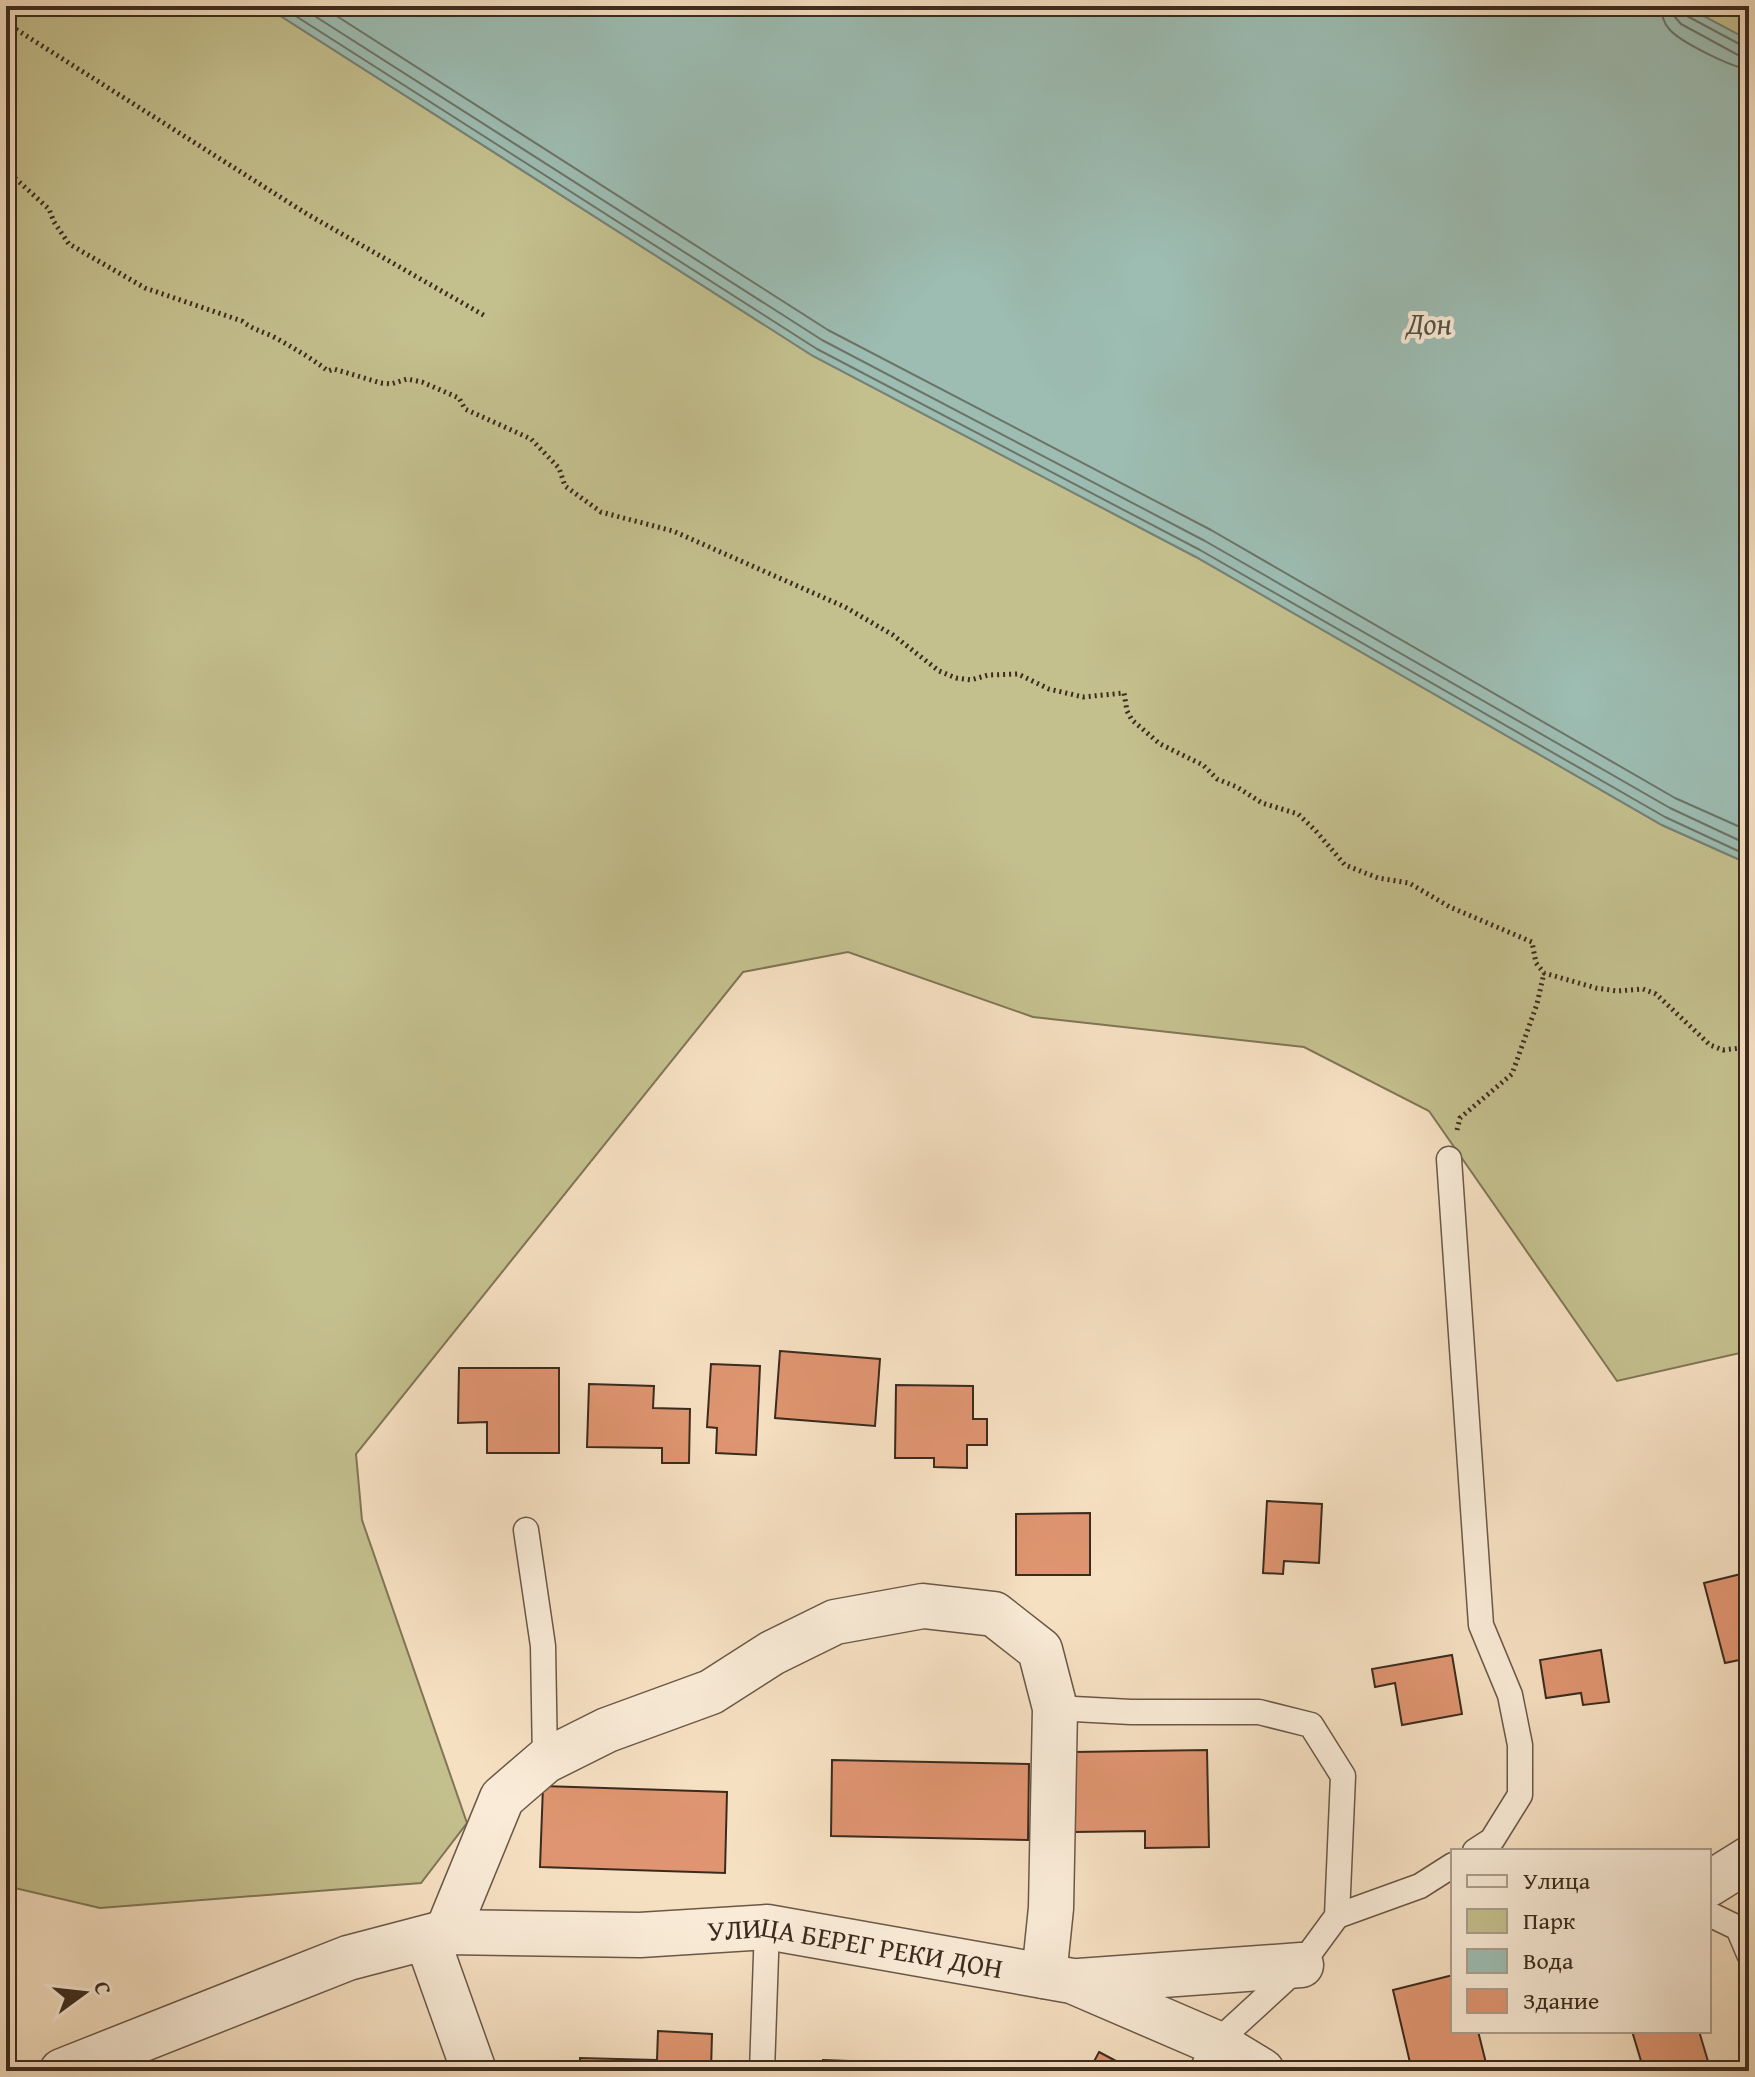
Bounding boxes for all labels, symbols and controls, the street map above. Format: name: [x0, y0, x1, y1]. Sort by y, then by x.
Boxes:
water label: Дон: [1404, 301, 1452, 345]
legend: [1451, 1849, 1711, 2033]
text: Улица: [1523, 1863, 1591, 1898]
text: Парк: [1523, 1903, 1576, 1938]
street label: УЛИЦА БЕРЕГ РЕКИ ДОН: [706, 1905, 1006, 1988]
text: Вода: [1523, 1943, 1574, 1978]
north arrow: [44, 1953, 124, 2033]
text: С: [86, 1978, 120, 1998]
text: Здание: [1523, 1983, 1599, 2018]

